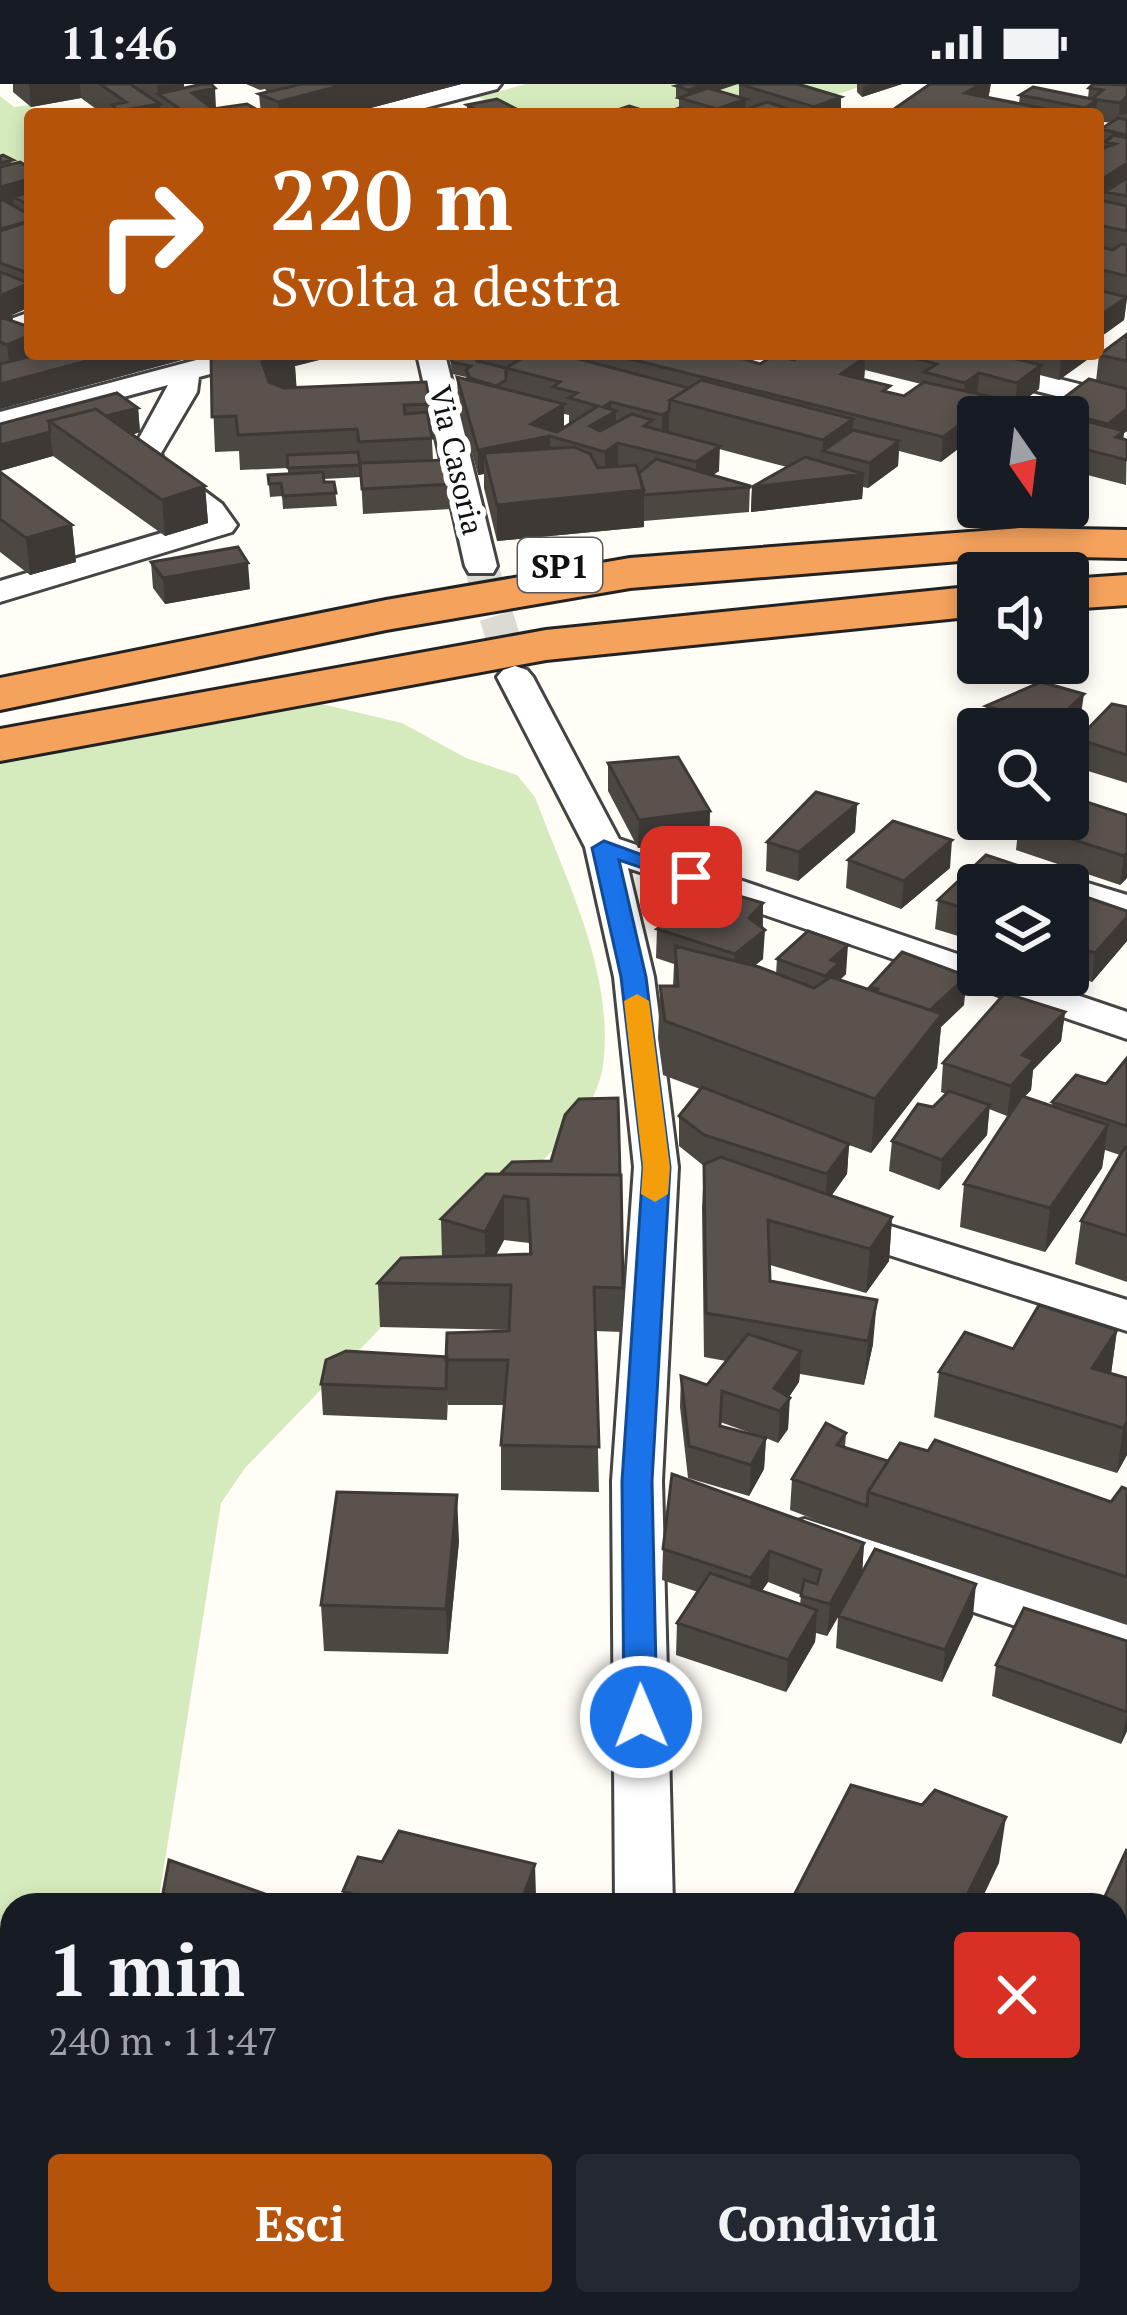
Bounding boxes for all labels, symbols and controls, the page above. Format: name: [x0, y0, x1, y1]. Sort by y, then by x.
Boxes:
text: 11:46: [60, 12, 177, 72]
text: 220 m: [270, 143, 513, 254]
icon: right: [72, 156, 228, 312]
text: Svolta a destra: [270, 250, 621, 321]
street label: Via Casoria: [420, 382, 494, 538]
north arrow: [957, 396, 1089, 528]
map controls: [957, 396, 1089, 996]
road number: SP1: [518, 538, 602, 592]
button: sound: [957, 552, 1089, 684]
button: search: [957, 708, 1089, 840]
pin: [640, 826, 742, 928]
icon: arrive: [658, 844, 724, 910]
button: layers: [957, 864, 1089, 996]
position arrow: [578, 1654, 704, 1780]
text: 1 min: [48, 1921, 245, 2017]
button: close: [954, 1932, 1080, 2058]
text: 240 m · 11:47: [48, 2014, 278, 2066]
button: Esci: [48, 2154, 552, 2292]
button: Condividi: [576, 2154, 1080, 2292]

